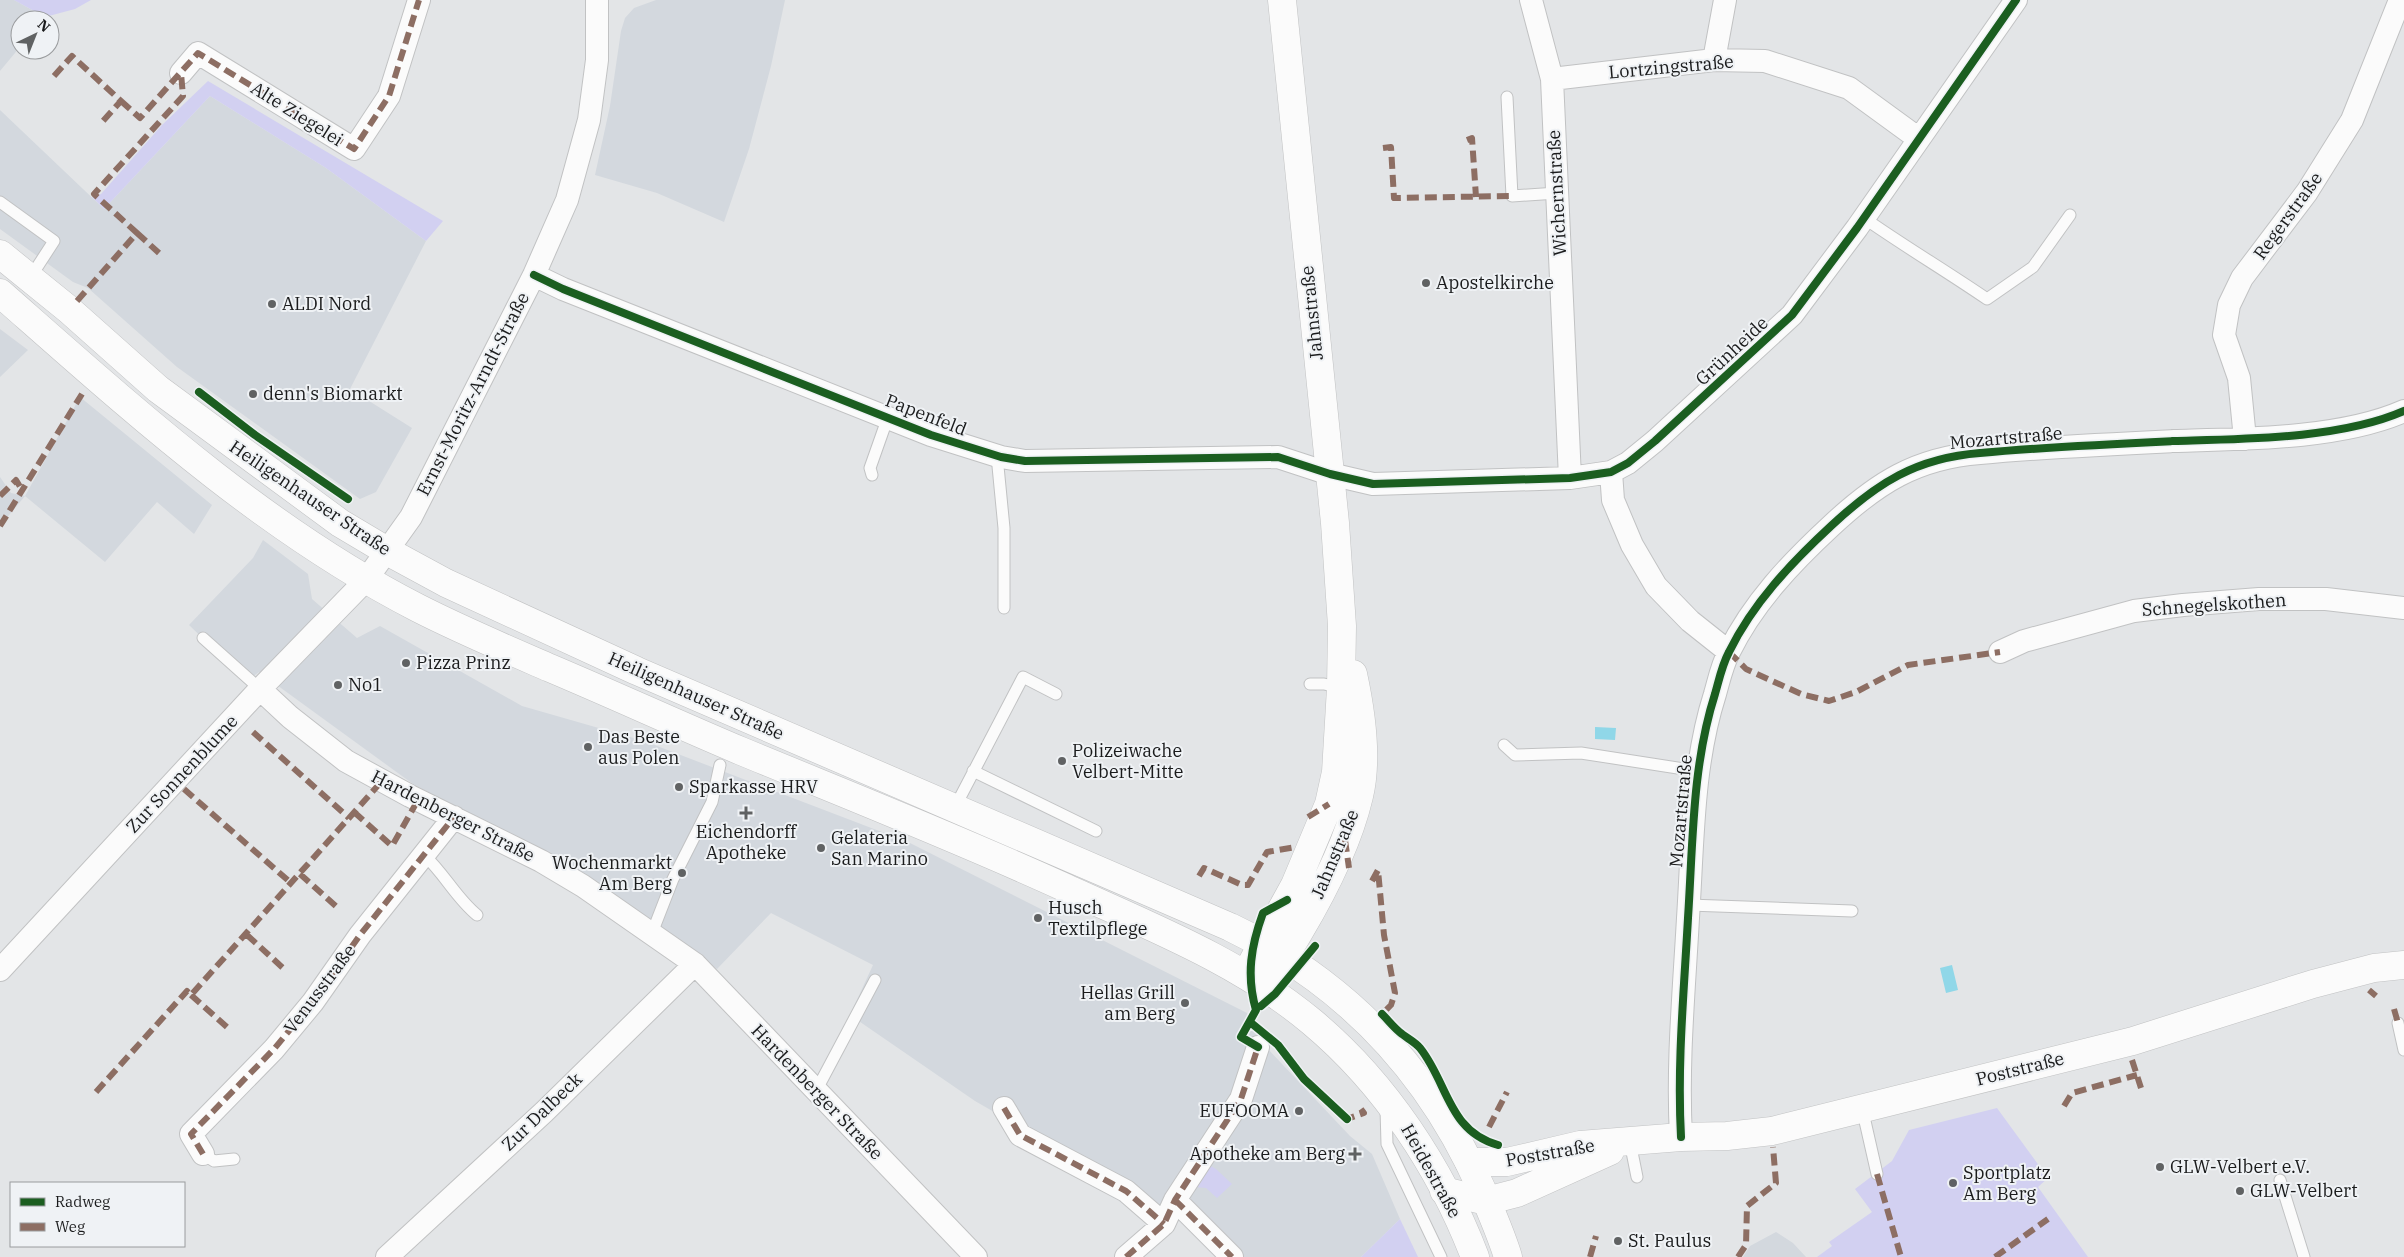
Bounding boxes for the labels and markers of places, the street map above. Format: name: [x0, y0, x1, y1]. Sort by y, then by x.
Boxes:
place label: Apostelkirche: [1436, 271, 1554, 294]
marker: Apostelkirche: [1420, 277, 1432, 289]
place label: ALDI Nord: [282, 292, 371, 315]
marker: ALDI Nord: [266, 298, 278, 310]
place label: denn's Biomarkt: [263, 382, 403, 405]
marker: denn's Biomarkt: [247, 388, 259, 400]
place label: Pizza Prinz: [416, 651, 511, 674]
marker: Pizza Prinz: [400, 657, 412, 669]
place label: No1: [348, 673, 383, 696]
marker: No1: [332, 679, 344, 691]
place label: Das Beste aus Polen: [598, 725, 680, 769]
place label: Polizeiwache Velbert-Mitte: [1072, 739, 1183, 783]
marker: Das Beste aus Polen: [582, 741, 594, 753]
marker: Polizeiwache Velbert-Mitte: [1056, 755, 1068, 767]
place label: Sparkasse HRV: [689, 775, 818, 798]
marker: Sparkasse HRV: [673, 781, 685, 793]
marker: Eichendorff Apotheke: [740, 807, 752, 819]
place label: Eichendorff Apotheke: [696, 820, 798, 864]
place label: Gelateria San Marino: [831, 826, 928, 870]
marker: Gelateria San Marino: [815, 842, 827, 854]
place label: Wochenmarkt Am Berg: [552, 851, 672, 895]
marker: Wochenmarkt Am Berg: [676, 867, 688, 879]
place label: Husch Textilpflege: [1048, 896, 1147, 940]
marker: Husch Textilpflege: [1032, 912, 1044, 924]
place label: Hellas Grill am Berg: [1080, 981, 1175, 1025]
marker: Hellas Grill am Berg: [1179, 997, 1191, 1009]
place label: EUFOOMA: [1199, 1099, 1290, 1122]
marker: EUFOOMA: [1293, 1105, 1305, 1117]
place label: Apotheke am Berg: [1190, 1142, 1345, 1165]
marker: Apotheke am Berg: [1349, 1148, 1361, 1160]
place label: GLW-Velbert e.V.: [2170, 1155, 2310, 1178]
place label: Sportplatz Am Berg: [1963, 1161, 2051, 1205]
marker: GLW-Velbert e.V.: [2154, 1161, 2166, 1173]
marker: Sportplatz Am Berg: [1947, 1177, 1959, 1189]
place label: GLW-Velbert: [2250, 1179, 2358, 1202]
marker: GLW-Velbert: [2234, 1185, 2246, 1197]
place label: St. Paulus: [1628, 1229, 1711, 1252]
marker: St. Paulus: [1612, 1235, 1624, 1247]

